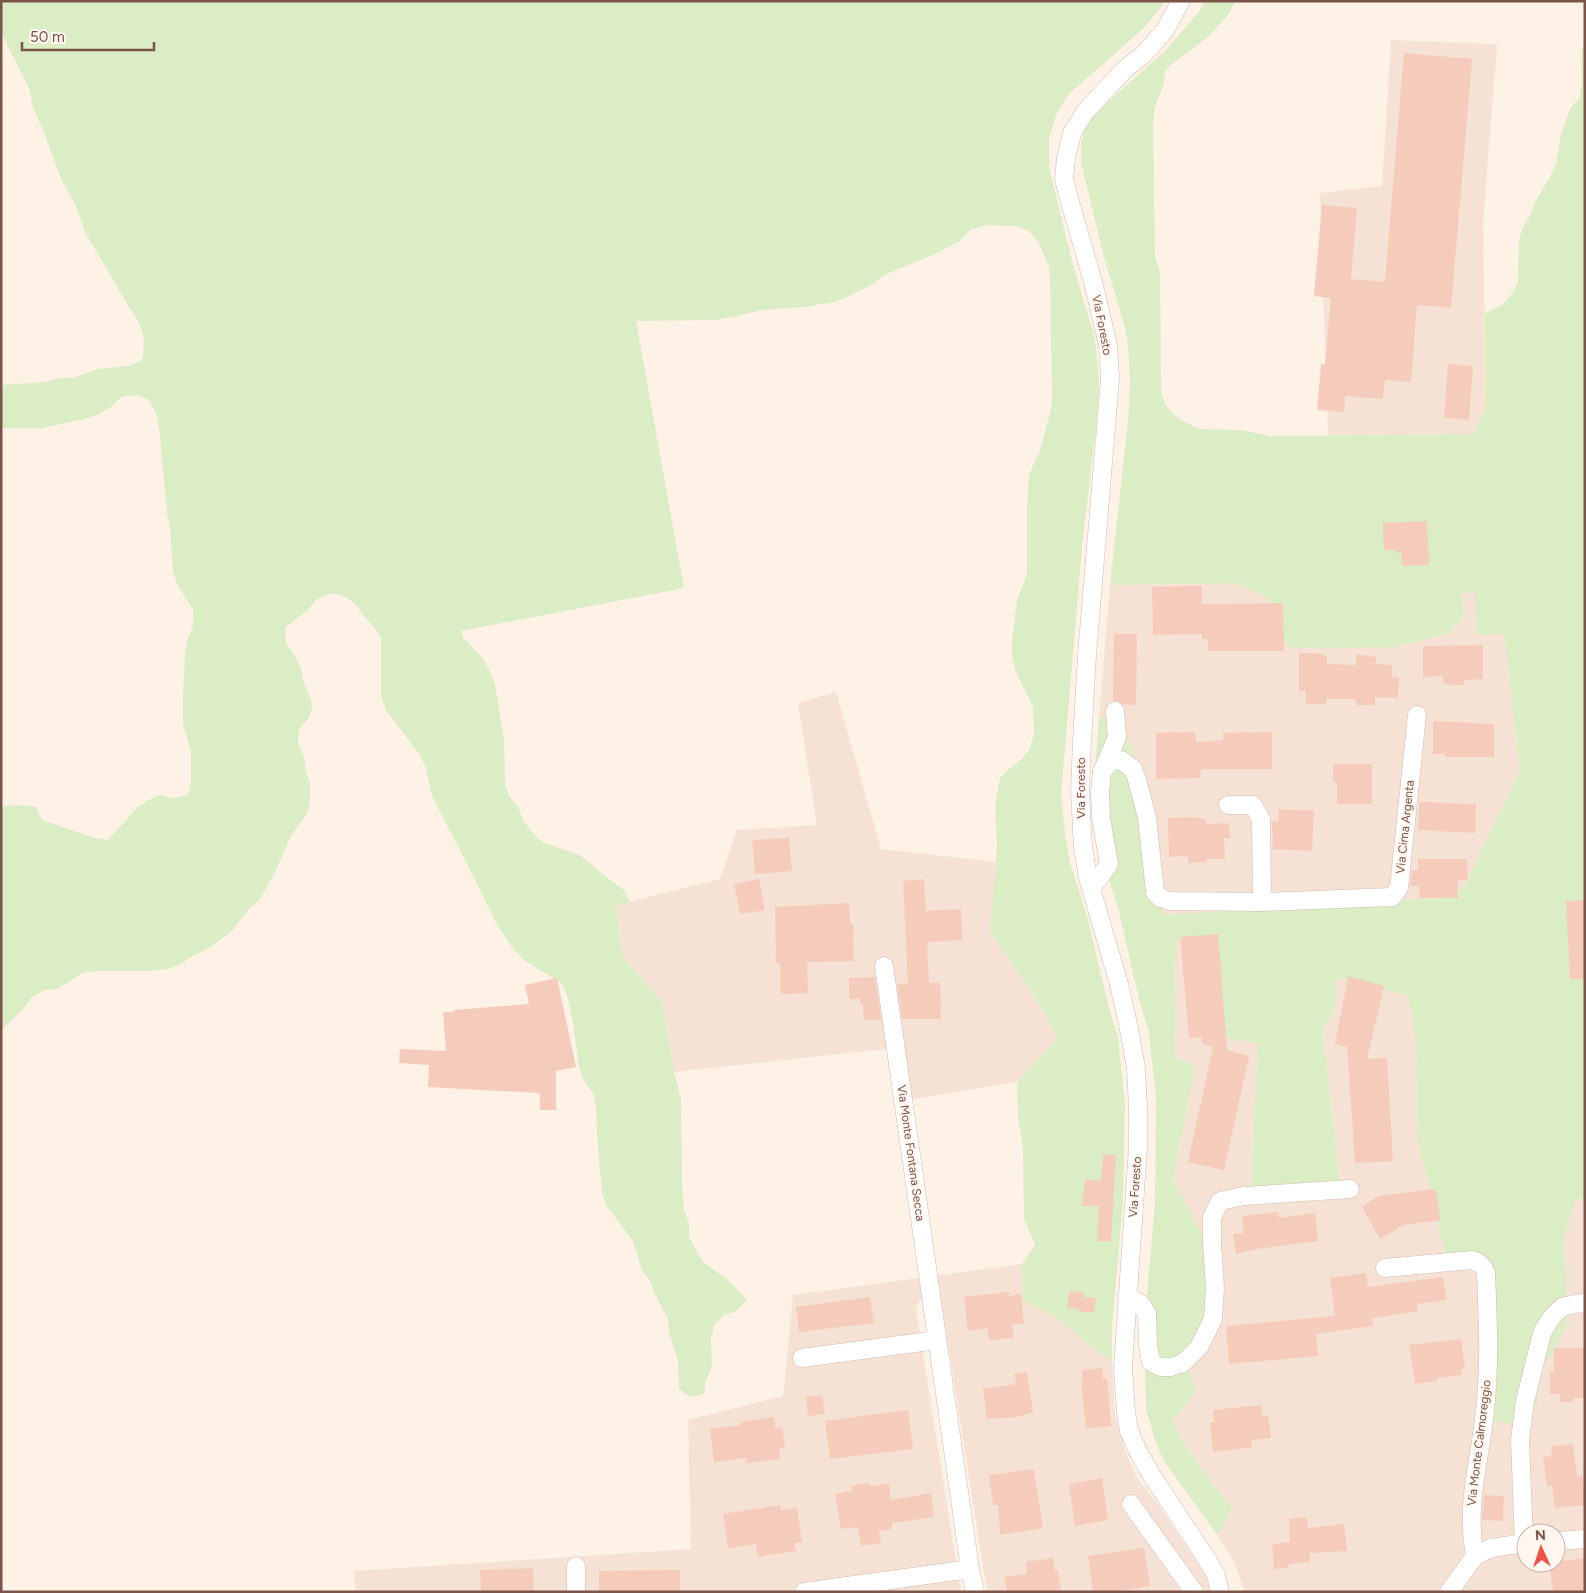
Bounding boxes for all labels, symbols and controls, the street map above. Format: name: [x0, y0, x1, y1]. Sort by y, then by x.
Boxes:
scale bar: [22, 20, 155, 52]
text: 50 m: [30, 28, 65, 46]
street label: Via Foresto: [1089, 294, 1115, 356]
street label: Via Foresto: [1074, 757, 1088, 819]
street label: Via Cima Argenta: [1393, 780, 1417, 874]
street label: Via Monte Fontana Secca: [894, 1084, 928, 1222]
street label: Via Foresto: [1126, 1156, 1144, 1218]
street label: Via Monte Calmoreggio: [1464, 1379, 1494, 1507]
north arrow: [1516, 1523, 1566, 1573]
text: N: [1534, 1527, 1546, 1544]

